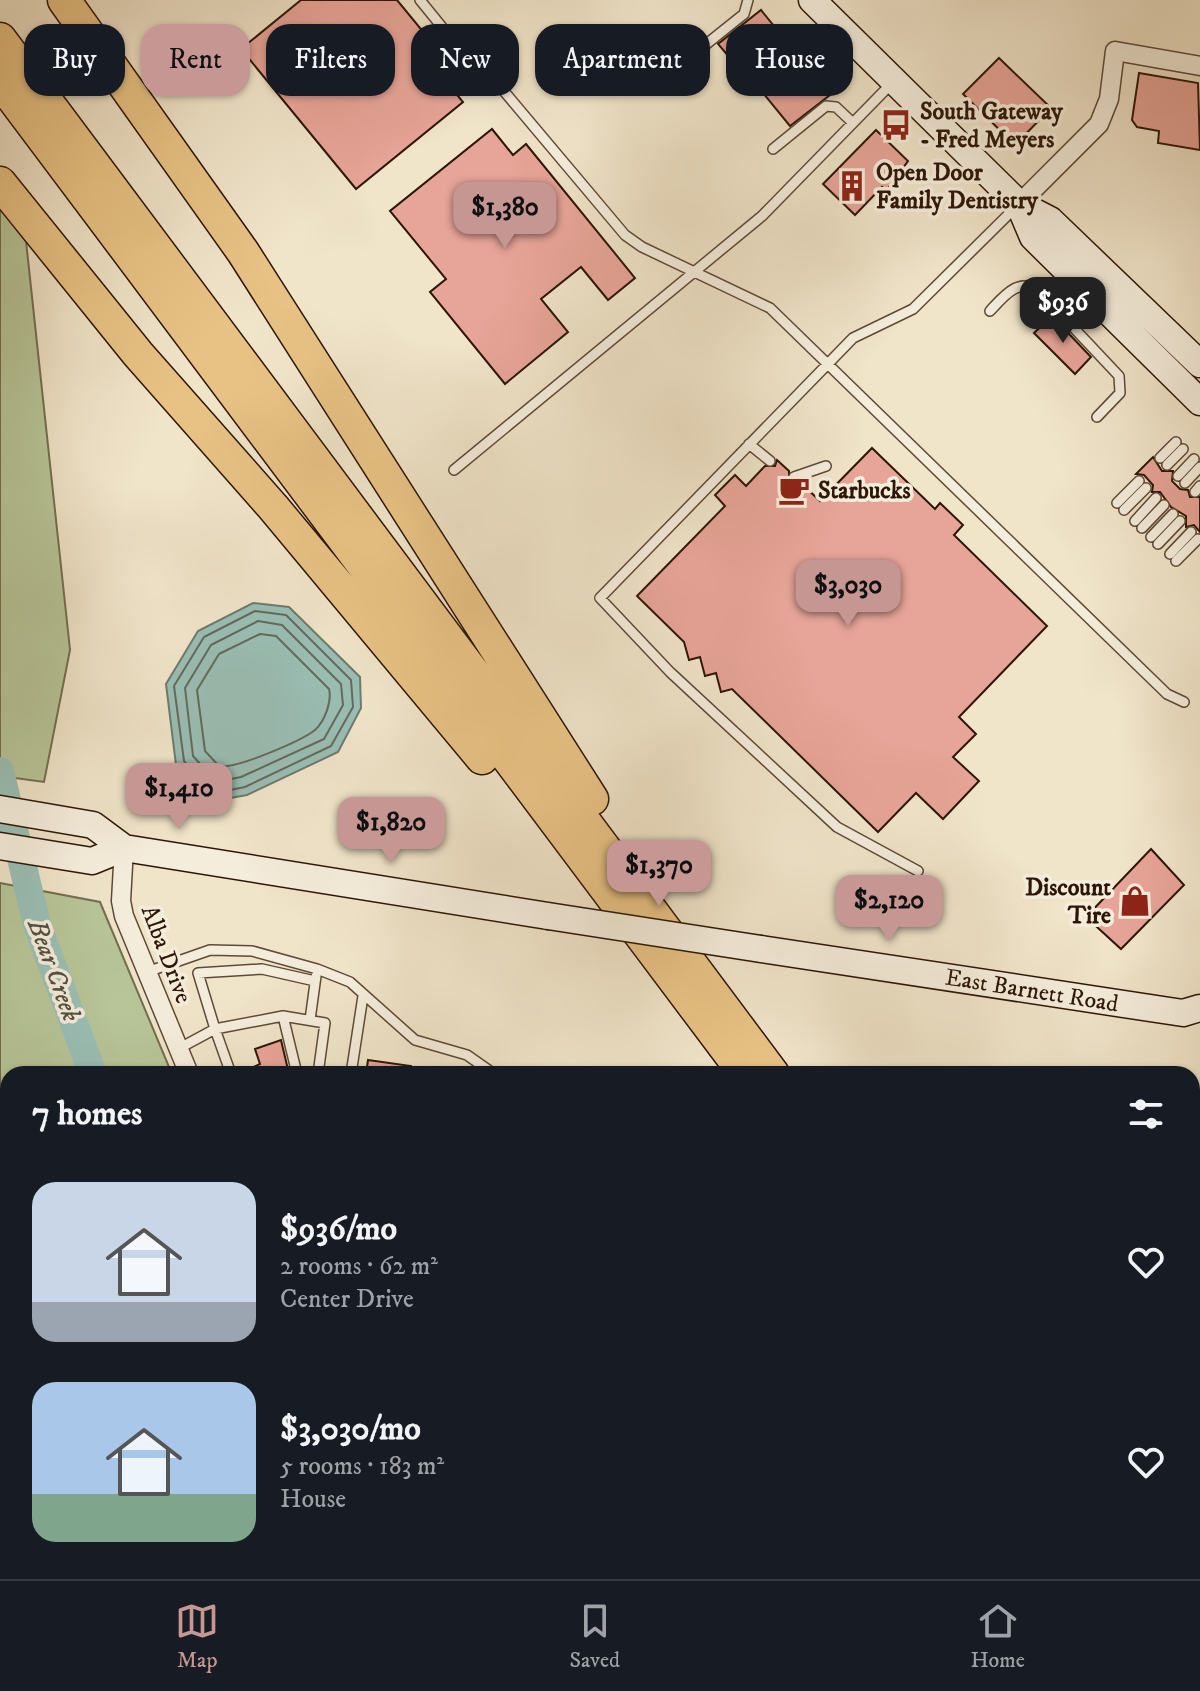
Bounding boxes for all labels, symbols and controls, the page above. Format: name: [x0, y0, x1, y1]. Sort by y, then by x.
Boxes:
chip: Buy: [24, 24, 125, 96]
chip: Rent: [141, 24, 250, 96]
chip: Filters: [266, 24, 395, 96]
chip: New: [411, 24, 519, 96]
chip: Apartment: [535, 24, 710, 96]
chip: House: [726, 24, 853, 96]
place label: South Gateway - Fred Meyers: [920, 97, 1063, 155]
bus stop icon: South Gateway - Fred Meyers: [879, 108, 913, 142]
place label: Open Door Family Dentistry: [876, 158, 1039, 216]
building icon: Open Door Family Dentistry: [835, 169, 869, 203]
pin: $1,380: [440, 182, 570, 250]
text: $1,380: [471, 191, 539, 224]
pin: $936: [1016, 277, 1110, 345]
text: $936: [1038, 286, 1088, 319]
cafe icon: Starbucks: [777, 473, 811, 507]
place label: Starbucks: [818, 476, 910, 506]
pin: $3,030: [783, 560, 913, 628]
text: $3,030: [814, 569, 882, 602]
pin: $1,410: [114, 763, 244, 831]
text: $1,410: [144, 772, 214, 805]
pin: $1,820: [326, 797, 456, 865]
text: $1,820: [356, 806, 426, 839]
pin: $1,370: [594, 840, 724, 908]
text: $1,370: [625, 849, 693, 882]
place label: Discount Tire: [1025, 873, 1111, 931]
pin: $2,120: [824, 875, 954, 943]
text: $2,120: [854, 884, 924, 917]
shop icon: Discount Tire: [1118, 884, 1152, 918]
street label: Alba Drive: [134, 901, 198, 1008]
water label: Bear Creek: [20, 914, 87, 1026]
street label: East Barnett Road: [943, 962, 1121, 1019]
icon: filters: [1124, 1092, 1168, 1136]
text: 7 homes: [32, 1093, 142, 1135]
text: $936/mo: [280, 1208, 397, 1250]
icon: home: [96, 1214, 192, 1310]
icon: heart: [1124, 1240, 1168, 1284]
text: 2 rooms · 62 m²: [280, 1250, 438, 1283]
text: Center Drive: [280, 1283, 414, 1316]
text: $3,030/mo: [280, 1408, 421, 1450]
icon: home: [96, 1414, 192, 1510]
icon: heart: [1124, 1440, 1168, 1484]
text: 5 rooms · 183 m²: [280, 1450, 444, 1483]
text: House: [280, 1483, 346, 1516]
tab: Map: [175, 1599, 219, 1674]
tab: Saved: [570, 1599, 620, 1674]
tab: Home: [970, 1599, 1025, 1674]

